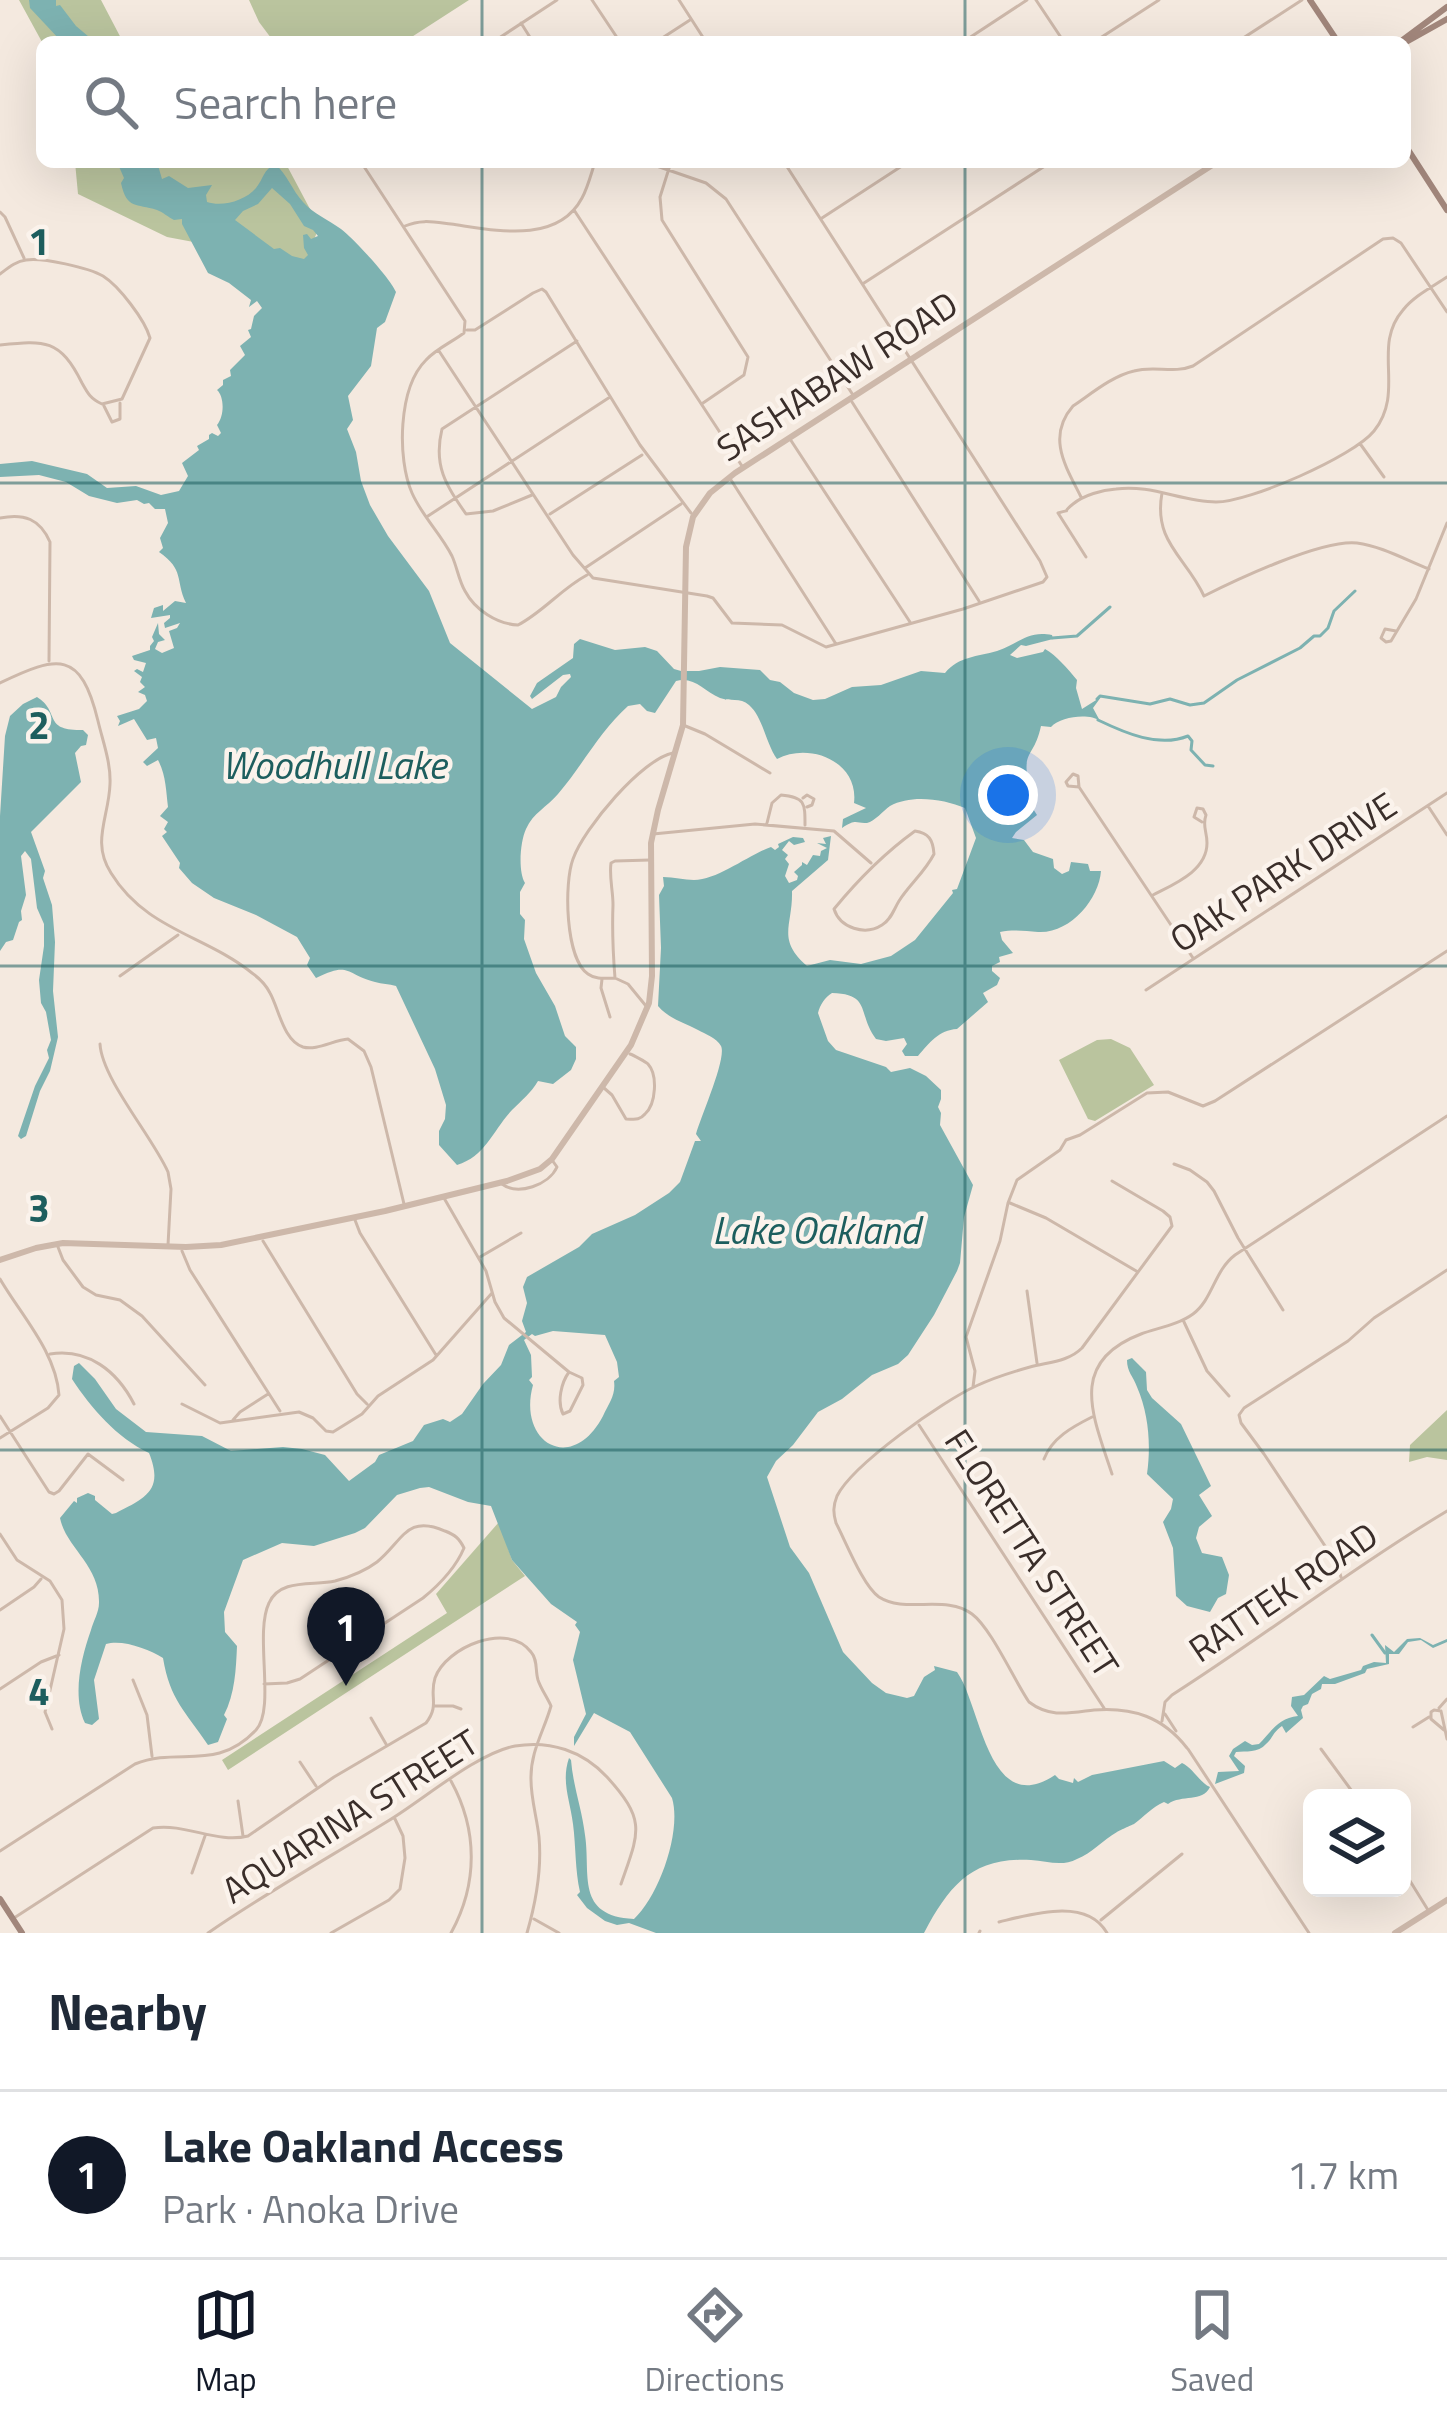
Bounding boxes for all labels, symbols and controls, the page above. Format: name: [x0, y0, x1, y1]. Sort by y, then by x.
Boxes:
search box: [36, 36, 1411, 168]
text: Search here: [174, 68, 397, 136]
icon: search: [78, 69, 144, 135]
text: 1: [28, 211, 50, 270]
street label: SASHABAW ROAD: [705, 277, 968, 474]
text: 2: [28, 695, 50, 754]
water label: Woodhull Lake: [222, 735, 448, 794]
your location: [978, 765, 1038, 825]
street label: OAK PARK DRIVE: [1158, 778, 1407, 966]
text: 3: [28, 1178, 50, 1237]
water label: Lake Oakland: [712, 1200, 924, 1259]
street label: FLORETTA STREET: [931, 1418, 1133, 1688]
street label: RATTEK ROAD: [1177, 1508, 1388, 1675]
pin: 1: [307, 1587, 385, 1686]
text: 4: [28, 1661, 50, 1720]
street label: AQUARINA STREET: [211, 1715, 489, 1917]
map controls: [1303, 1789, 1411, 1897]
button: layers: [1303, 1789, 1411, 1897]
text: Nearby: [48, 1972, 207, 2050]
text: Lake Oakland Access: [162, 2111, 564, 2179]
text: 1: [76, 2145, 98, 2204]
text: 1.7 km: [1287, 2145, 1399, 2204]
text: Park · Anoka Drive: [162, 2179, 459, 2238]
tab: Map: [193, 2282, 259, 2404]
tab: Directions: [645, 2282, 784, 2404]
tab: Saved: [1170, 2282, 1254, 2404]

